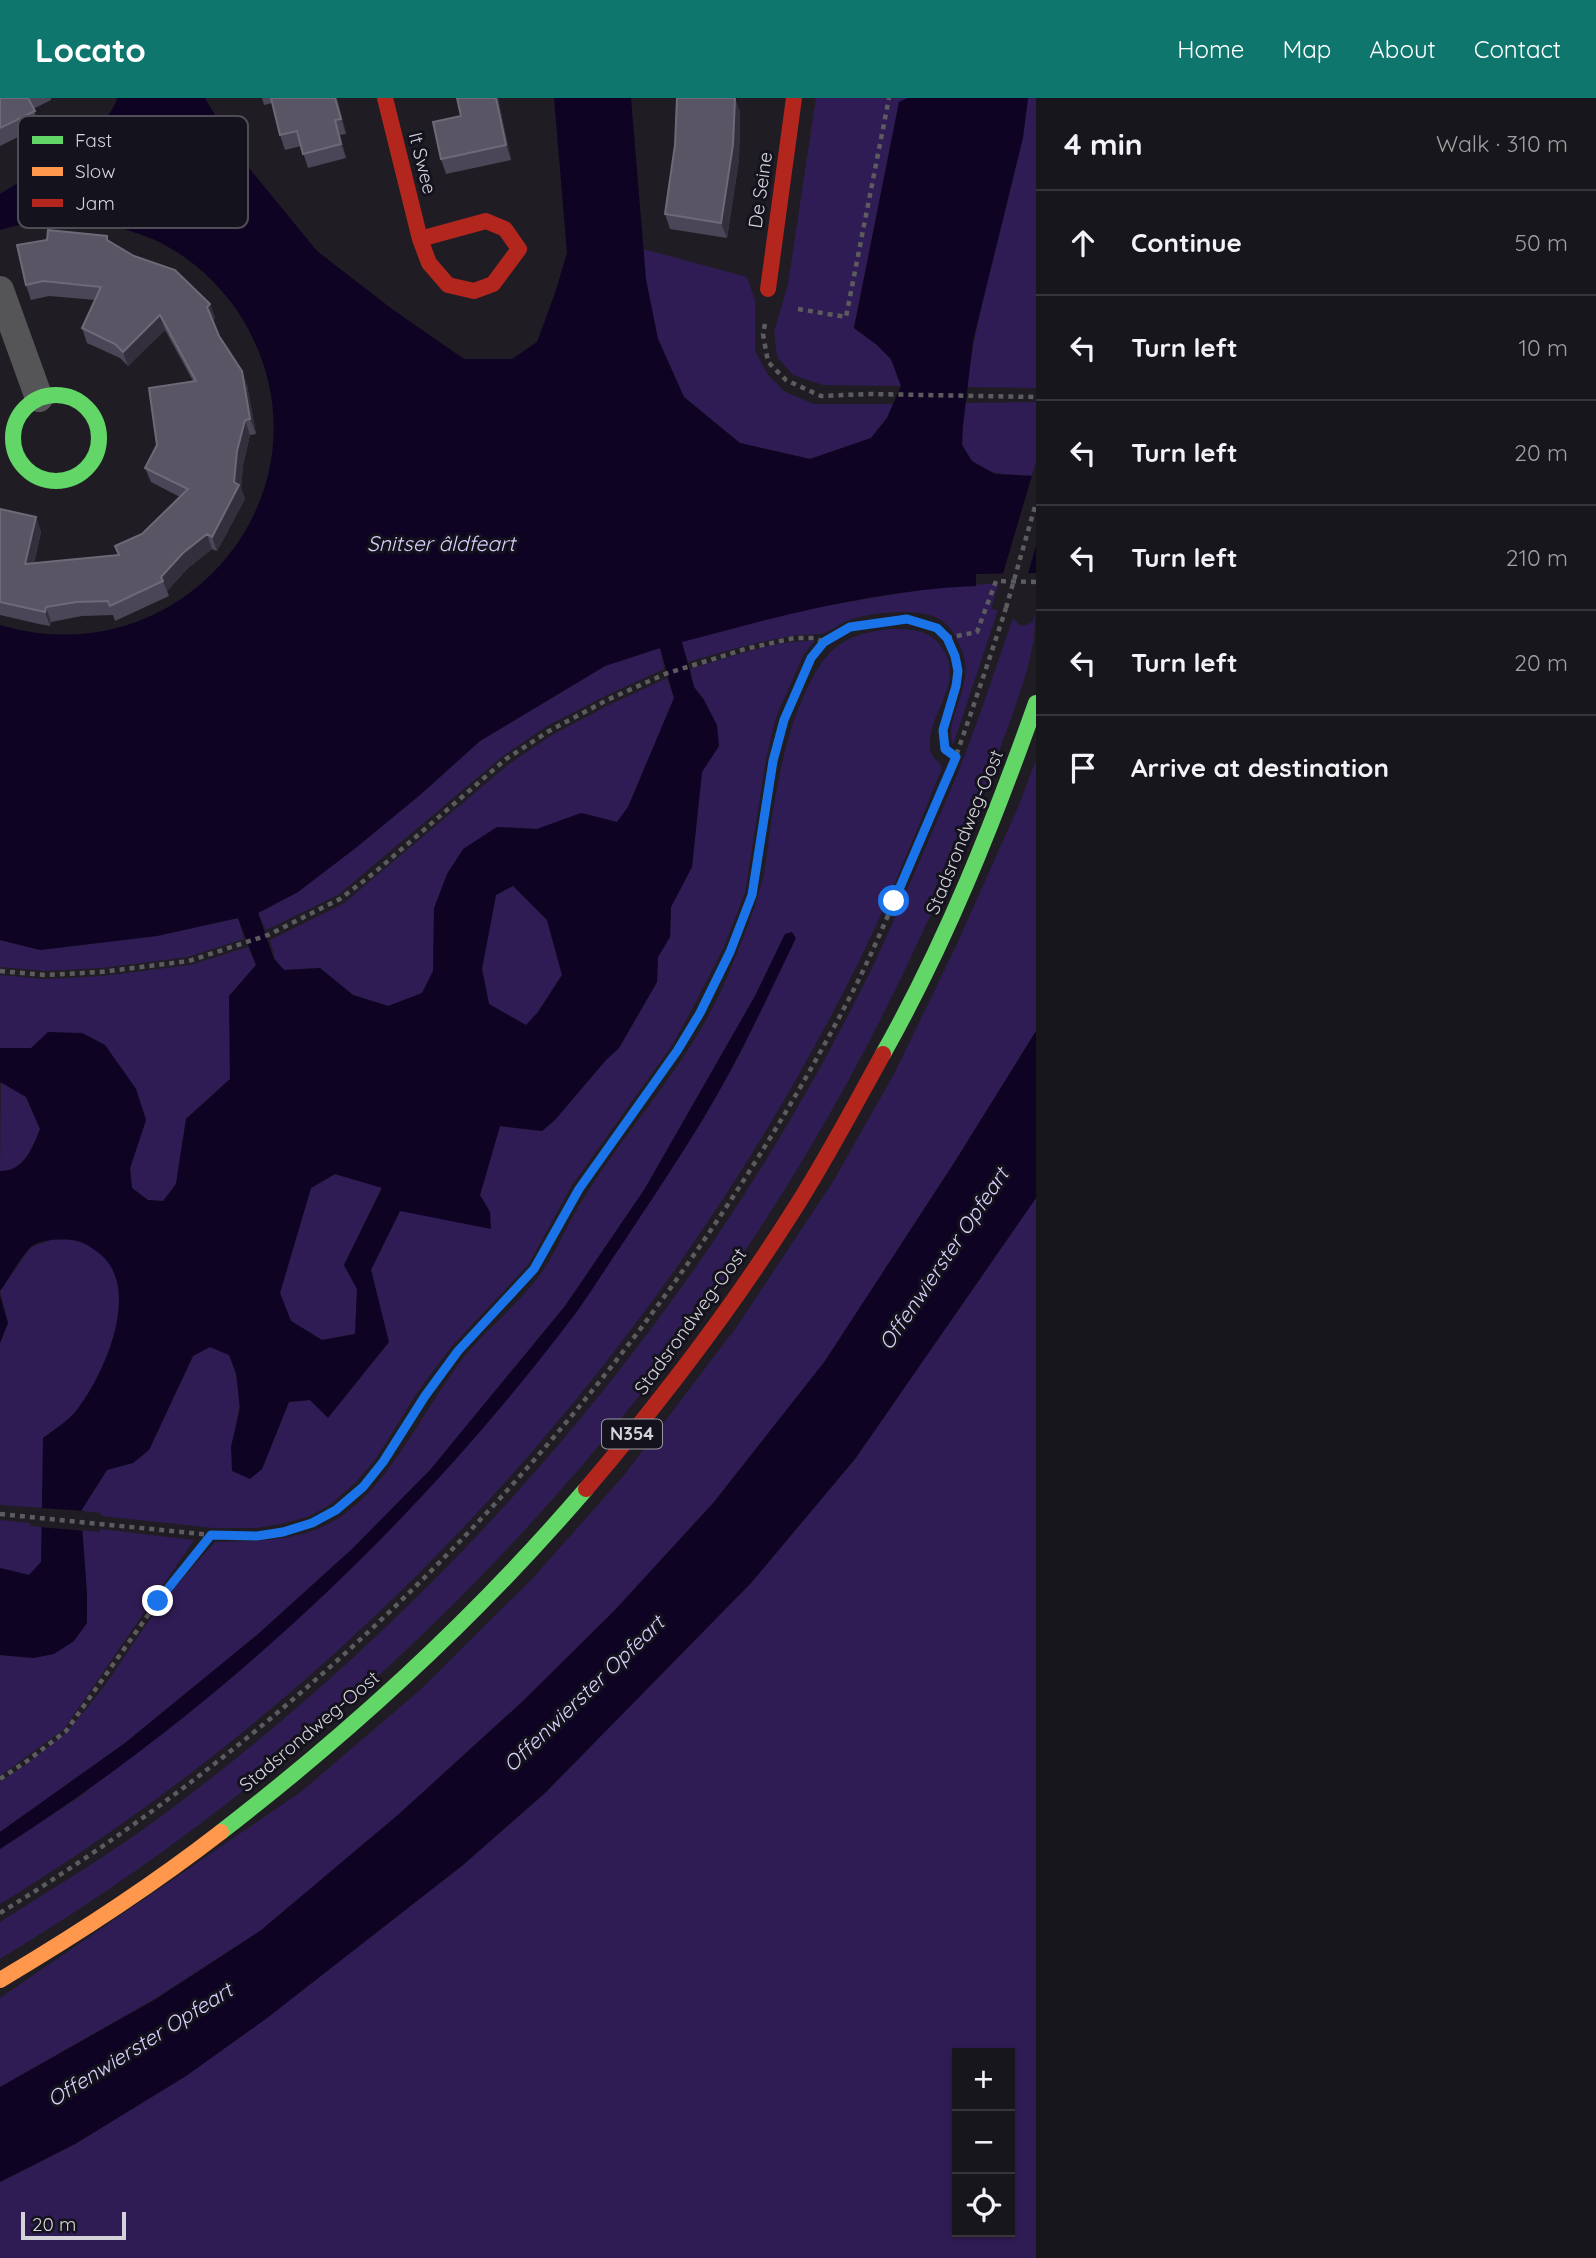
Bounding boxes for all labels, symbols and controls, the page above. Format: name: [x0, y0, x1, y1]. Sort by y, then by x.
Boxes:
text: Locato: [35, 29, 146, 70]
text: Home: [1177, 34, 1244, 64]
text: Map: [1282, 34, 1331, 64]
text: About: [1369, 34, 1436, 64]
text: Contact: [1474, 34, 1561, 64]
legend: [18, 116, 248, 228]
text: 4 min: [1064, 125, 1143, 163]
text: Fast: [75, 128, 112, 152]
text: Walk · 310 m: [1436, 129, 1568, 158]
street label: It Swee: [404, 130, 442, 196]
street label: De Seine: [743, 150, 777, 230]
text: Slow: [75, 159, 116, 183]
text: Jam: [75, 191, 115, 215]
icon: ahead: [1064, 224, 1102, 262]
text: Continue: [1131, 226, 1242, 259]
text: 50 m: [1515, 228, 1568, 257]
icon: left: [1064, 329, 1102, 367]
text: Turn left: [1131, 331, 1238, 364]
text: 10 m: [1519, 333, 1568, 362]
icon: left: [1064, 434, 1102, 472]
text: Turn left: [1131, 436, 1238, 469]
text: 20 m: [1514, 438, 1568, 467]
water label: Snitser âldfeart: [367, 530, 518, 556]
icon: left: [1064, 539, 1102, 577]
text: Turn left: [1131, 541, 1238, 574]
text: 210 m: [1506, 543, 1568, 572]
icon: left: [1064, 644, 1102, 682]
text: Turn left: [1131, 646, 1238, 679]
text: 20 m: [1514, 648, 1568, 677]
street label: Stadsrondweg-Oost: [920, 746, 1008, 918]
icon: arrive: [1064, 749, 1102, 787]
text: Arrive at destination: [1131, 751, 1389, 784]
route start: [878, 885, 909, 916]
water label: Offenwierster Opfeart: [873, 1160, 1015, 1354]
street label: Stadsrondweg-Oost: [629, 1243, 751, 1399]
road number: N354: [602, 1420, 662, 1448]
route end: [142, 1585, 173, 1616]
water label: Offenwierster Opfeart: [497, 1608, 671, 1777]
street label: Stadsrondweg-Oost: [234, 1665, 384, 1797]
water label: Offenwierster Opfeart: [42, 1975, 239, 2112]
map controls: [952, 2048, 1015, 2237]
button: +: [952, 2048, 1015, 2111]
button: −: [952, 2111, 1015, 2174]
button: locate: [952, 2174, 1015, 2237]
scale bar: [21, 2209, 126, 2241]
text: 20 m: [32, 2212, 76, 2236]

